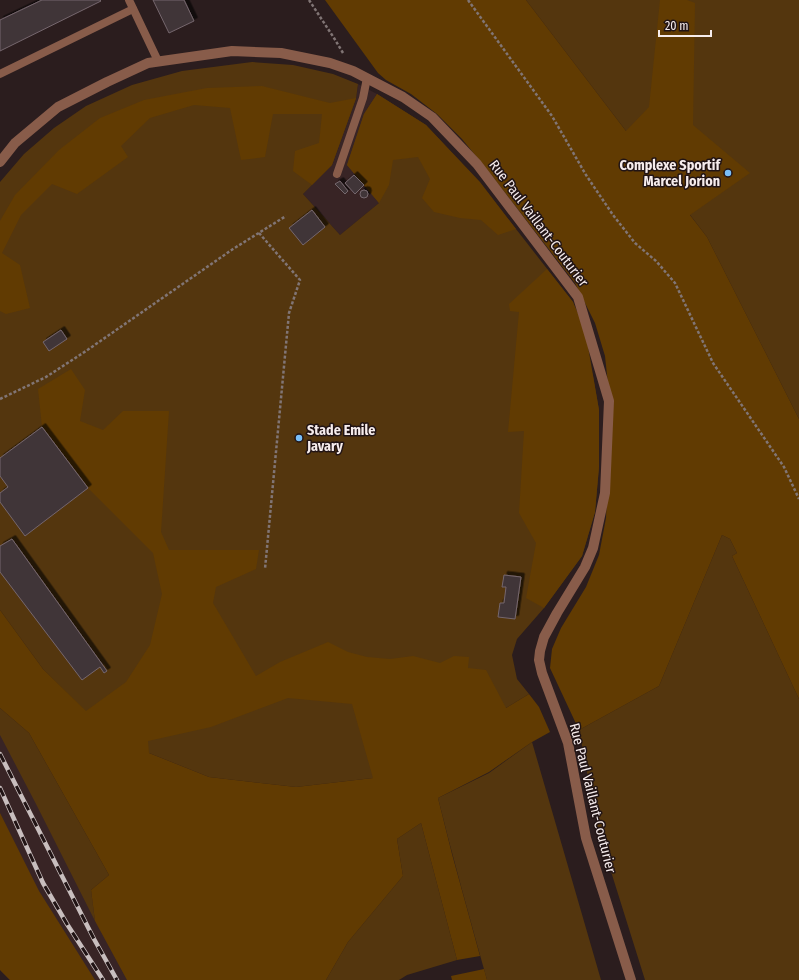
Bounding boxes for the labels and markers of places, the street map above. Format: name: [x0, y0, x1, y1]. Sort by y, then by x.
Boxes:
place label: Complexe Sportif Marcel Jorion: [619, 157, 721, 190]
marker: Complexe Sportif Marcel Jorion: [723, 168, 733, 178]
place label: Stade Emile Javary: [306, 422, 375, 455]
marker: Stade Emile Javary: [294, 433, 304, 443]

